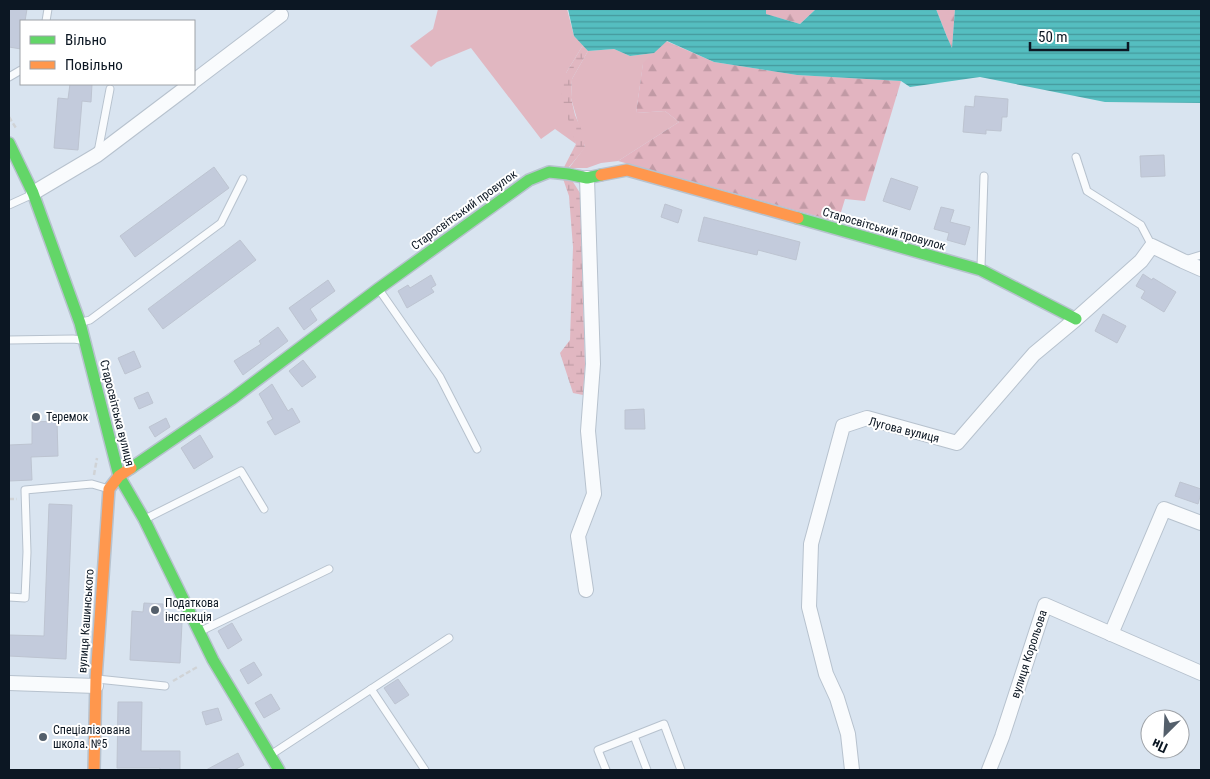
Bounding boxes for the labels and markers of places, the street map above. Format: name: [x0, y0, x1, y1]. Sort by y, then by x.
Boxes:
place label: Теремок: [46, 410, 89, 424]
marker: Теремок: [30, 411, 42, 423]
place label: Податкова інспекція: [165, 596, 219, 624]
marker: Податкова інспекція: [149, 604, 161, 616]
place label: Спеціалізована школа. №5: [53, 723, 130, 751]
marker: Спеціалізована школа. №5: [37, 731, 49, 743]

